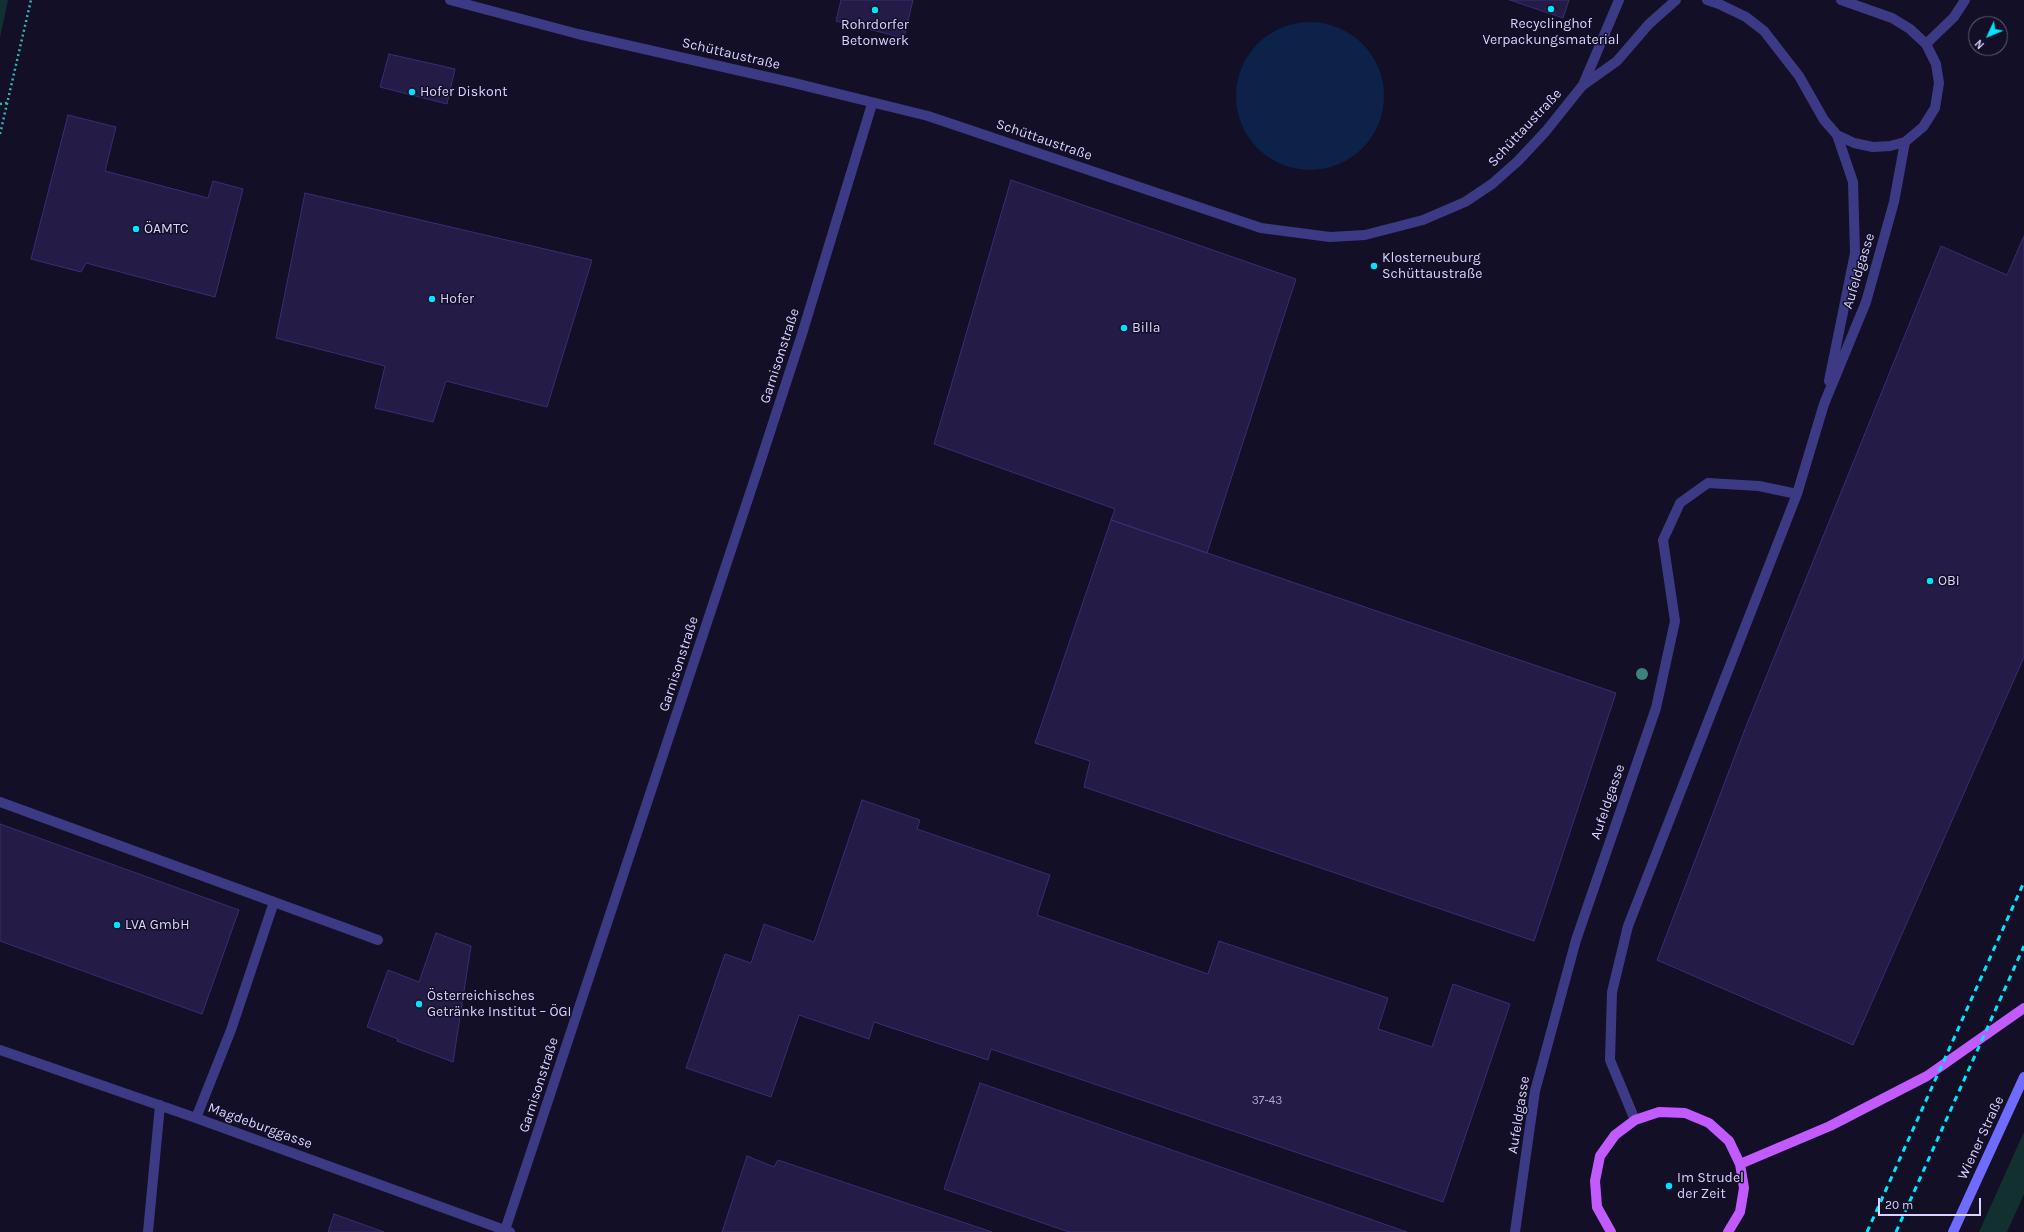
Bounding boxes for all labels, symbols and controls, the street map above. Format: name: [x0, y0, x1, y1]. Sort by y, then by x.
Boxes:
marker: Recyclinghof Verpackungsmaterial: [1546, 4, 1556, 14]
marker: Rohrdorfer Betonwerk: [870, 5, 880, 15]
place label: Recyclinghof Verpackungsmaterial: [1483, 16, 1619, 48]
north arrow: [1968, 16, 2008, 56]
place label: Rohrdorfer Betonwerk: [841, 17, 909, 50]
street label: Schüttaustraße: [680, 35, 782, 73]
text: N: [1972, 37, 1987, 51]
place label: Hofer Diskont: [420, 84, 507, 100]
street label: Schüttaustraße: [1485, 86, 1565, 170]
marker: Hofer Diskont: [407, 87, 417, 97]
street label: Schüttaustraße: [994, 116, 1094, 164]
place label: ÖAMTC: [144, 221, 189, 237]
marker: ÖAMTC: [131, 224, 141, 234]
street label: Aufeldgasse: [1840, 231, 1878, 311]
place label: Klosterneuburg Schüttaustraße: [1382, 250, 1482, 282]
marker: Klosterneuburg Schüttaustraße: [1369, 261, 1379, 271]
place label: Hofer: [440, 291, 474, 307]
marker: Hofer: [427, 294, 437, 304]
street label: Garnisonstraße: [757, 306, 803, 406]
place label: Billa: [1132, 320, 1160, 336]
marker: Billa: [1119, 323, 1129, 333]
place label: OBI: [1938, 573, 1960, 589]
marker: OBI: [1925, 576, 1935, 586]
street label: Garnisonstraße: [656, 614, 702, 714]
street label: Aufeldgasse: [1587, 762, 1629, 842]
place label: LVA GmbH: [125, 917, 189, 933]
marker: LVA GmbH: [112, 920, 122, 930]
place label: Österreichisches Getränke Institut – ÖGI: [427, 988, 571, 1020]
marker: Österreichisches Getränke Institut – ÖGI: [414, 999, 424, 1009]
street label: Garnisonstraße: [516, 1035, 562, 1135]
street label: Aufeldgasse: [1505, 1075, 1533, 1155]
house number: 37-43: [1252, 1094, 1282, 1108]
street label: Wiener Straße: [1954, 1094, 2008, 1182]
street label: Magdeburggasse: [205, 1099, 315, 1153]
place label: Im Strudel der Zeit: [1677, 1170, 1744, 1202]
marker: Im Strudel der Zeit: [1664, 1181, 1674, 1191]
scale bar: [1880, 1190, 1983, 1216]
text: 20 m: [1885, 1198, 1913, 1212]

